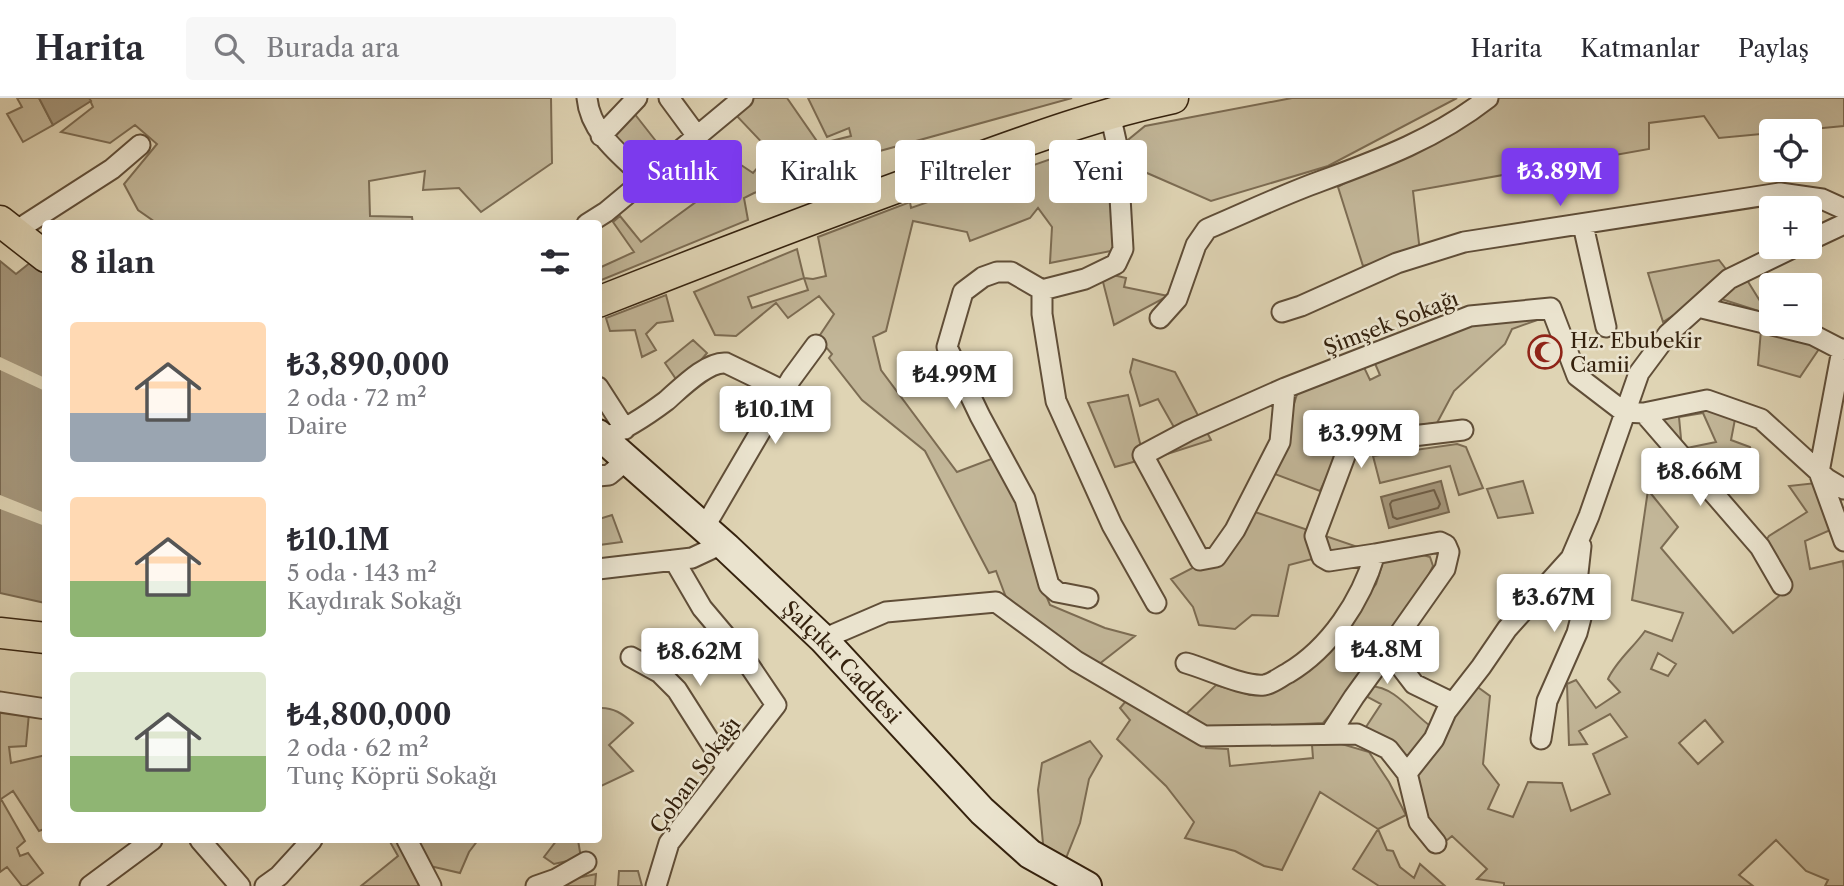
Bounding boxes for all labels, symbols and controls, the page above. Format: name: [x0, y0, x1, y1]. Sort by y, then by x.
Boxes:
search box: [186, 17, 676, 80]
text: Harita: [35, 28, 144, 69]
icon: search: [210, 29, 248, 67]
text: Burada ara: [266, 32, 399, 64]
text: Harita: [1471, 34, 1542, 63]
text: Katmanlar: [1580, 34, 1700, 63]
text: Paylaş: [1738, 34, 1809, 63]
map controls: [1759, 119, 1822, 336]
button: locate: [1759, 119, 1822, 182]
chip: Satılık: [623, 140, 742, 203]
chip: Kiralık: [756, 140, 881, 203]
chip: Filtreler: [895, 140, 1035, 203]
chip: Yeni: [1049, 140, 1147, 203]
pin: ₺3.89M: [1503, 148, 1617, 208]
text: ₺3.89M: [1518, 157, 1602, 185]
button: +: [1759, 196, 1822, 259]
icon: filters: [536, 243, 574, 281]
text: 8 ilan: [70, 244, 155, 281]
button: −: [1759, 273, 1822, 336]
street label: Şimşek Sokağı: [1320, 286, 1462, 360]
place label: Hz. Ebubekir Camii: [1570, 328, 1702, 377]
mosque icon: Hz. Ebubekir Camii: [1526, 333, 1564, 371]
text: ₺3,890,000: [287, 346, 450, 383]
icon: home: [126, 350, 210, 434]
pin: ₺4.99M: [898, 352, 1012, 411]
text: ₺4.99M: [913, 360, 997, 388]
text: 2 oda · 72 m²: [287, 384, 427, 412]
pin: ₺10.1M: [718, 386, 832, 446]
text: ₺10.1M: [736, 395, 814, 423]
pin: ₺3.99M: [1304, 410, 1418, 470]
text: Daire: [287, 412, 347, 440]
text: ₺3.99M: [1319, 419, 1403, 447]
pin: ₺8.66M: [1643, 448, 1757, 508]
text: ₺8.66M: [1657, 457, 1743, 485]
text: ₺10.1M: [287, 521, 390, 558]
icon: home: [126, 525, 210, 609]
text: 5 oda · 143 m²: [287, 559, 437, 587]
pin: ₺3.67M: [1497, 574, 1611, 634]
text: ₺3.67M: [1513, 583, 1595, 611]
text: Kaydırak Sokağı: [287, 587, 462, 615]
street label: Şalçıkır Caddesi: [778, 595, 907, 728]
pin: ₺4.8M: [1338, 626, 1436, 686]
pin: ₺8.62M: [643, 628, 757, 688]
text: ₺4.8M: [1351, 635, 1423, 663]
text: ₺8.62M: [657, 637, 743, 665]
text: ₺4,800,000: [287, 696, 452, 733]
icon: home: [126, 700, 210, 784]
street label: Çoban Sokağı: [645, 712, 745, 838]
text: 2 oda · 62 m²: [287, 734, 429, 762]
text: Tunç Köprü Sokağı: [287, 762, 497, 790]

